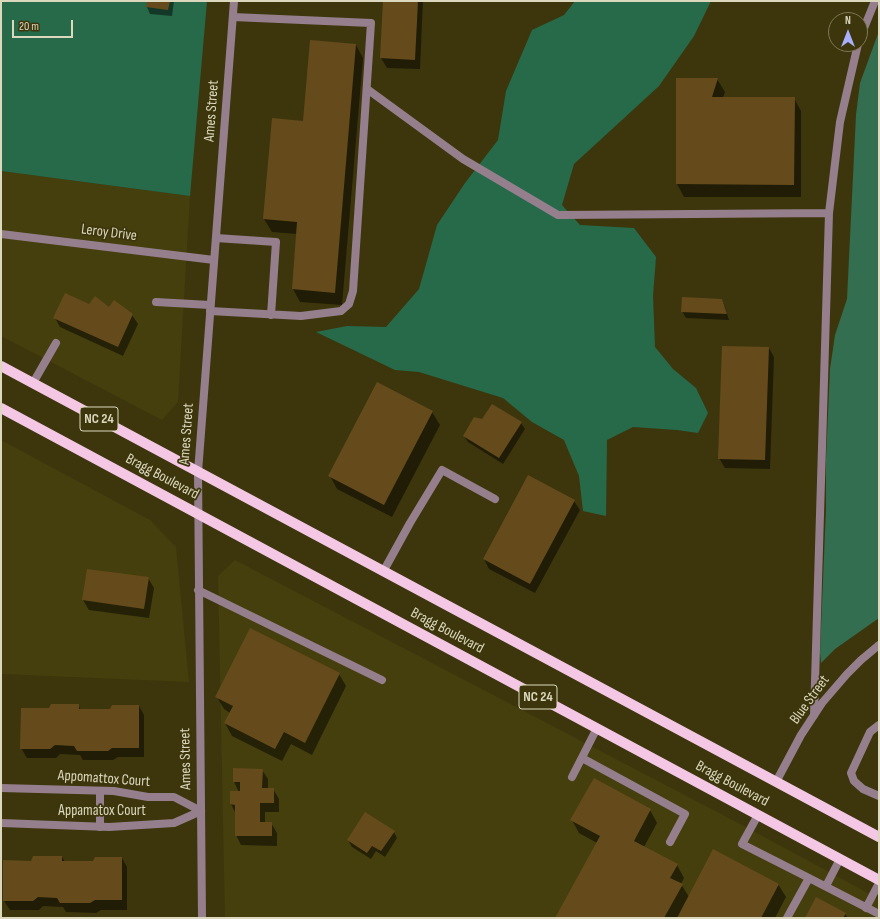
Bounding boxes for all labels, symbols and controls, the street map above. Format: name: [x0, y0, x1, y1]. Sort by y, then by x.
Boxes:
scale bar: [14, 12, 75, 38]
north arrow: [828, 12, 868, 52]
text: N: [845, 14, 851, 27]
text: 20 m: [19, 19, 39, 34]
street label: Ames Street: [201, 80, 223, 142]
street label: Leroy Drive: [80, 221, 138, 245]
street label: Ames Street: [176, 403, 198, 465]
road number: NC 24: [80, 407, 118, 431]
street label: Bragg Boulevard: [122, 450, 202, 504]
street label: Bragg Boulevard: [407, 604, 487, 658]
street label: Blue Street: [786, 672, 834, 728]
road number: NC 24: [519, 685, 557, 709]
street label: Ames Street: [176, 728, 196, 790]
street label: Bragg Boulevard: [692, 757, 772, 811]
street label: Appomattox Court: [57, 767, 151, 791]
street label: Appamatox Court: [58, 802, 146, 820]

